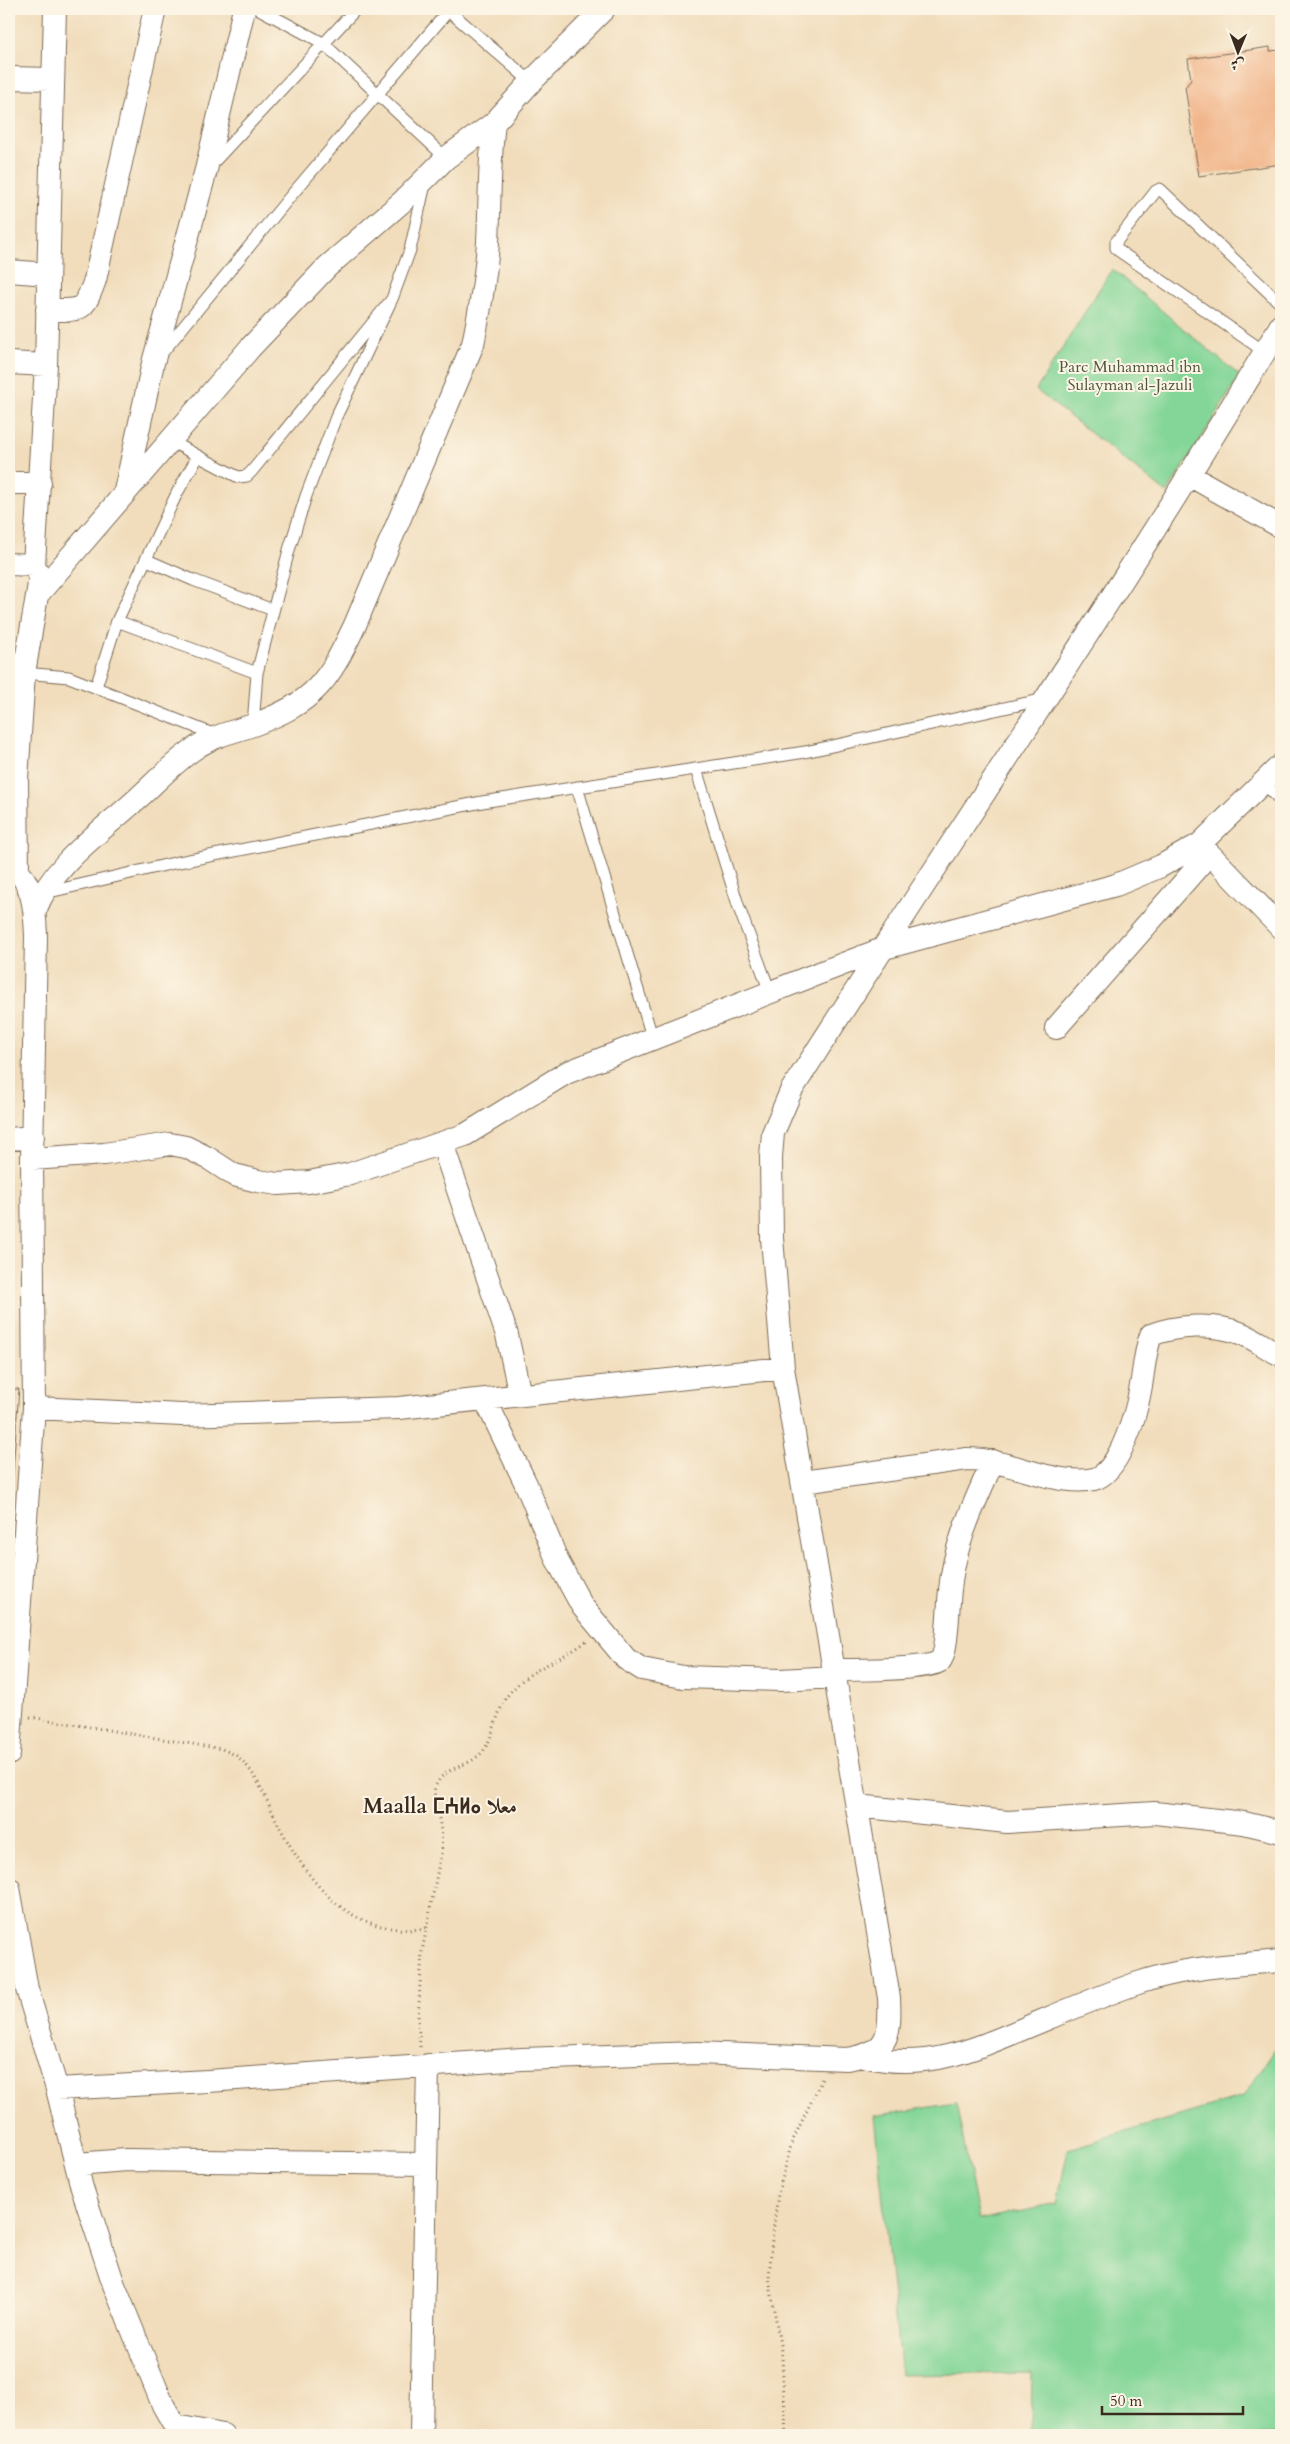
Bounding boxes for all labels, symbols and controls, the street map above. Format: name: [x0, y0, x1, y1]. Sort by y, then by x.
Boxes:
north arrow: [1212, 28, 1262, 78]
text: ش: [1231, 55, 1245, 74]
park label: Parc Muhammad ibn Sulayman al-Jazuli: [1059, 356, 1201, 396]
district label: Maalla ⵎⵄⵍⴰ معلا: [363, 1792, 517, 1821]
scale bar: [1102, 2384, 1244, 2416]
text: 50 m: [1110, 2391, 1142, 2411]

